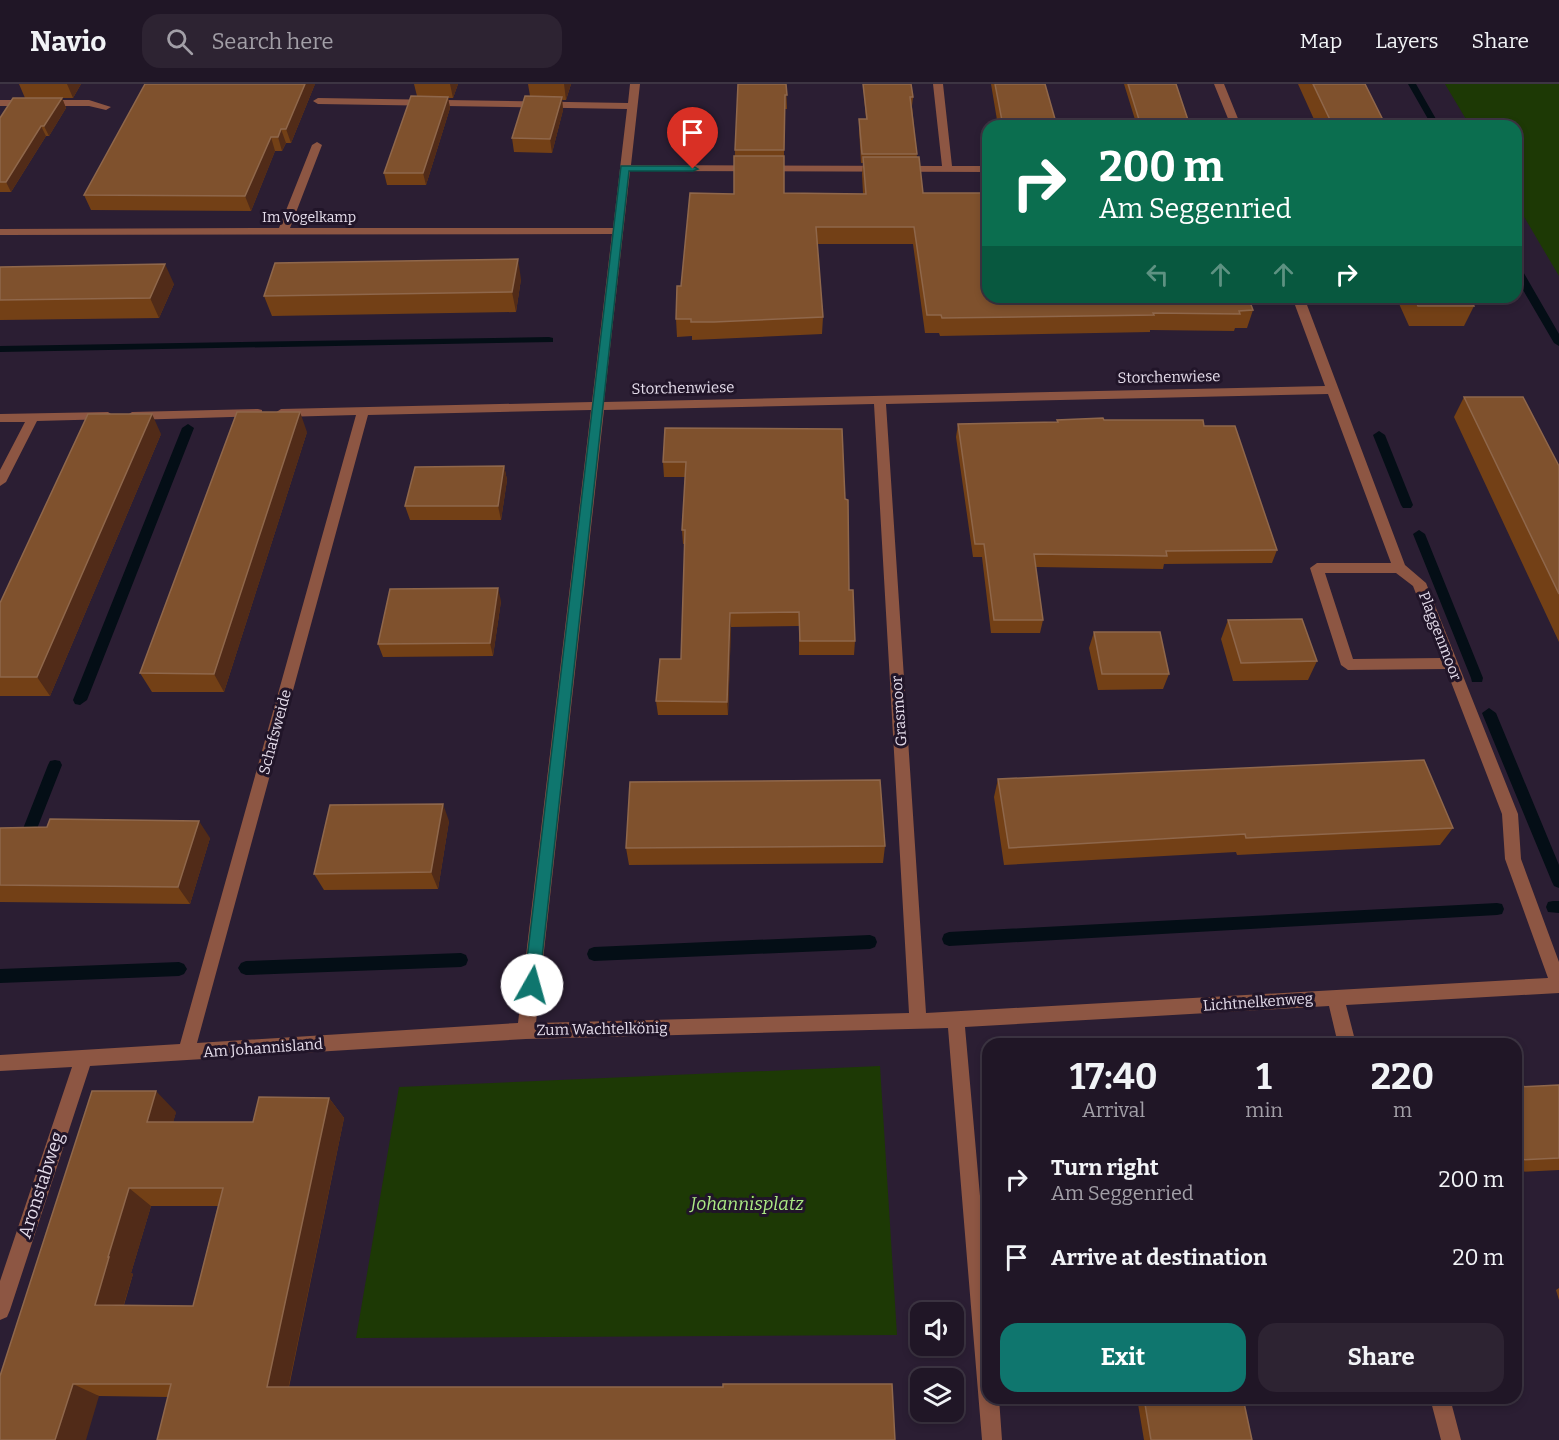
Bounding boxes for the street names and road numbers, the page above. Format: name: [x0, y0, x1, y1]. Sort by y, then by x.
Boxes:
street label: Im Vogelkamp: [262, 209, 356, 226]
street label: Storchenwiese: [1117, 367, 1221, 387]
street label: Storchenwiese: [631, 378, 735, 398]
street label: Plaggenmoor: [1415, 589, 1465, 683]
street label: Grasmoor: [888, 675, 910, 747]
street label: Schafsweide: [255, 687, 295, 777]
street label: Lichtnelkenweg: [1202, 989, 1314, 1015]
street label: Zum Wachtelkönig: [536, 1019, 668, 1039]
street label: Am Johannisland: [203, 1035, 324, 1061]
street label: Aronstabweg: [13, 1129, 69, 1241]

